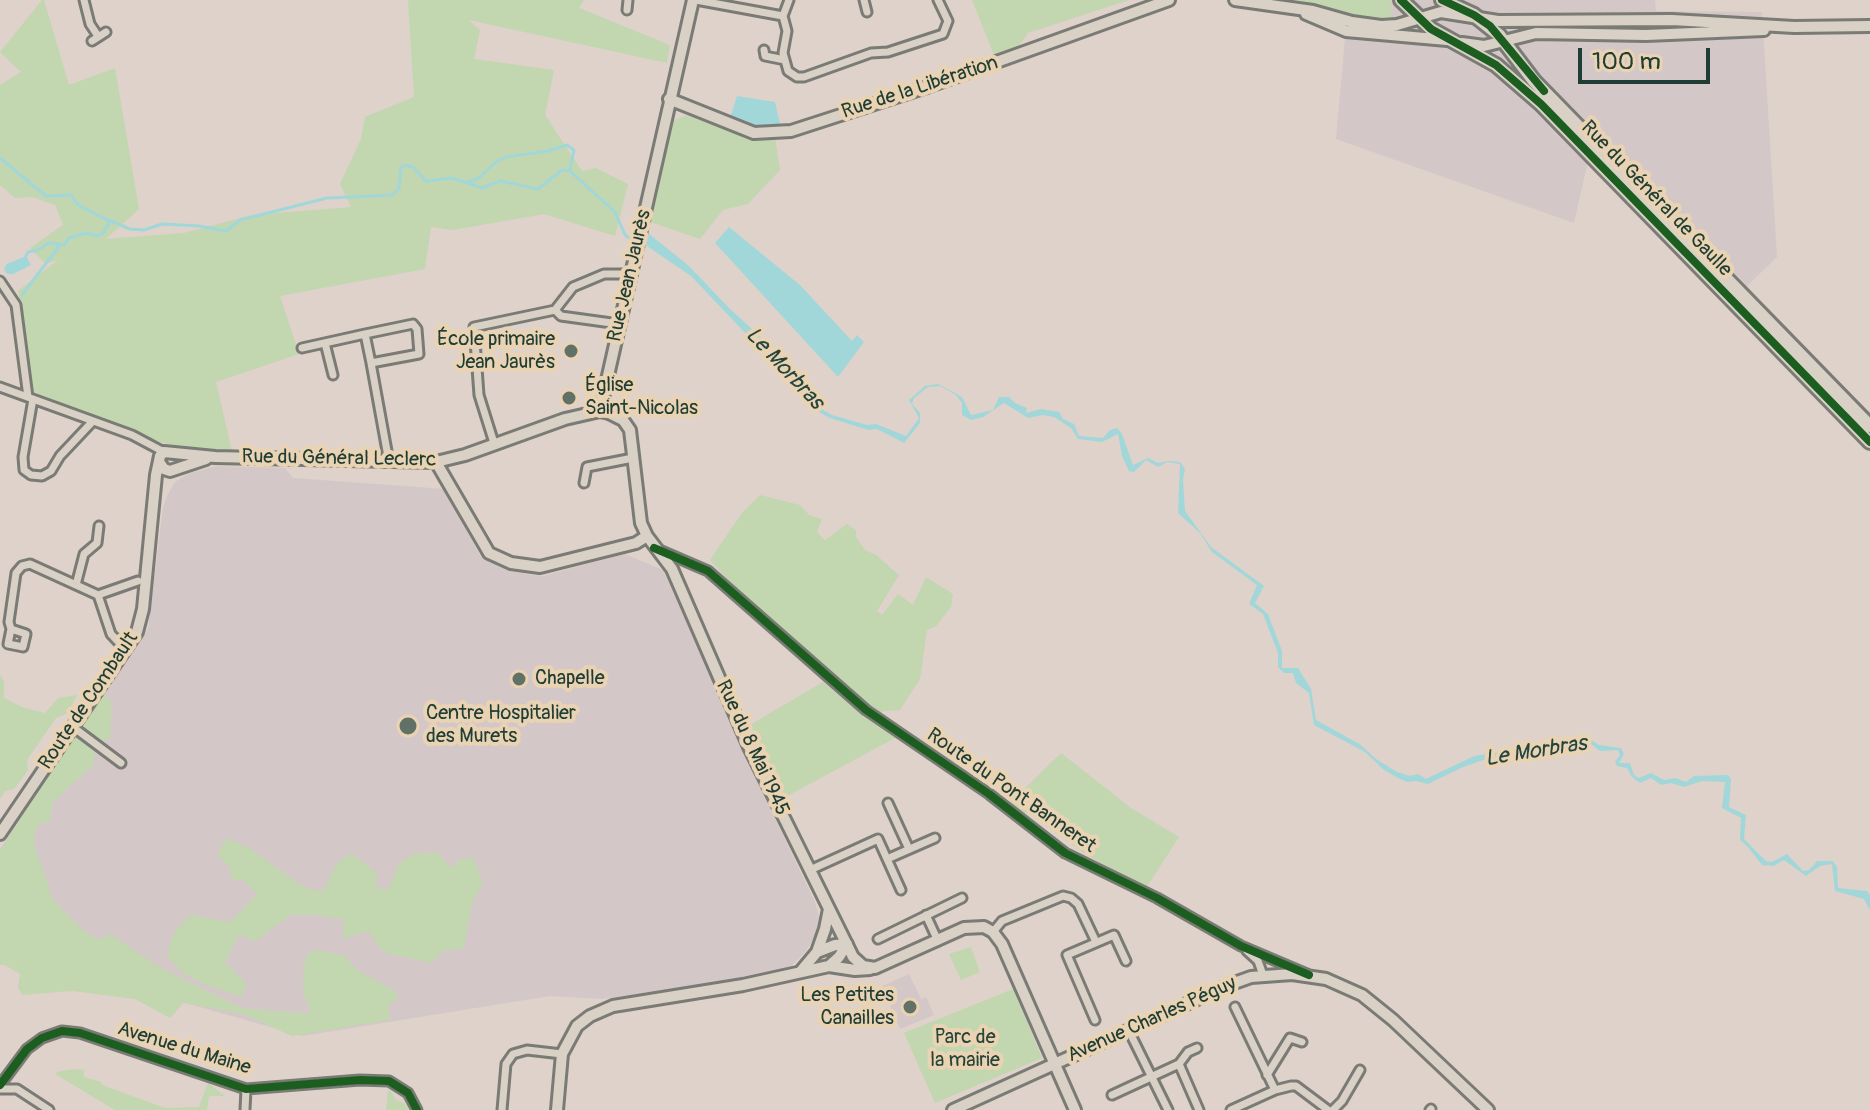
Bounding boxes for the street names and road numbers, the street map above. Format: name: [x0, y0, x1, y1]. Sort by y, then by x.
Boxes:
street label: Rue de la Libération: [839, 51, 1001, 125]
street label: Rue du Général de Gaulle: [1575, 116, 1737, 282]
street label: Rue Jean Jaurès: [603, 208, 657, 344]
street label: Rue du Général Leclerc: [241, 445, 437, 473]
street label: Route de Combault: [34, 628, 144, 774]
street label: Rue du 8 Mai 1945: [710, 676, 794, 820]
street label: Route du Pont Banneret: [922, 723, 1100, 859]
street label: Avenue Charles Péguy: [1064, 972, 1240, 1068]
street label: Avenue du Maine: [114, 1017, 254, 1081]

